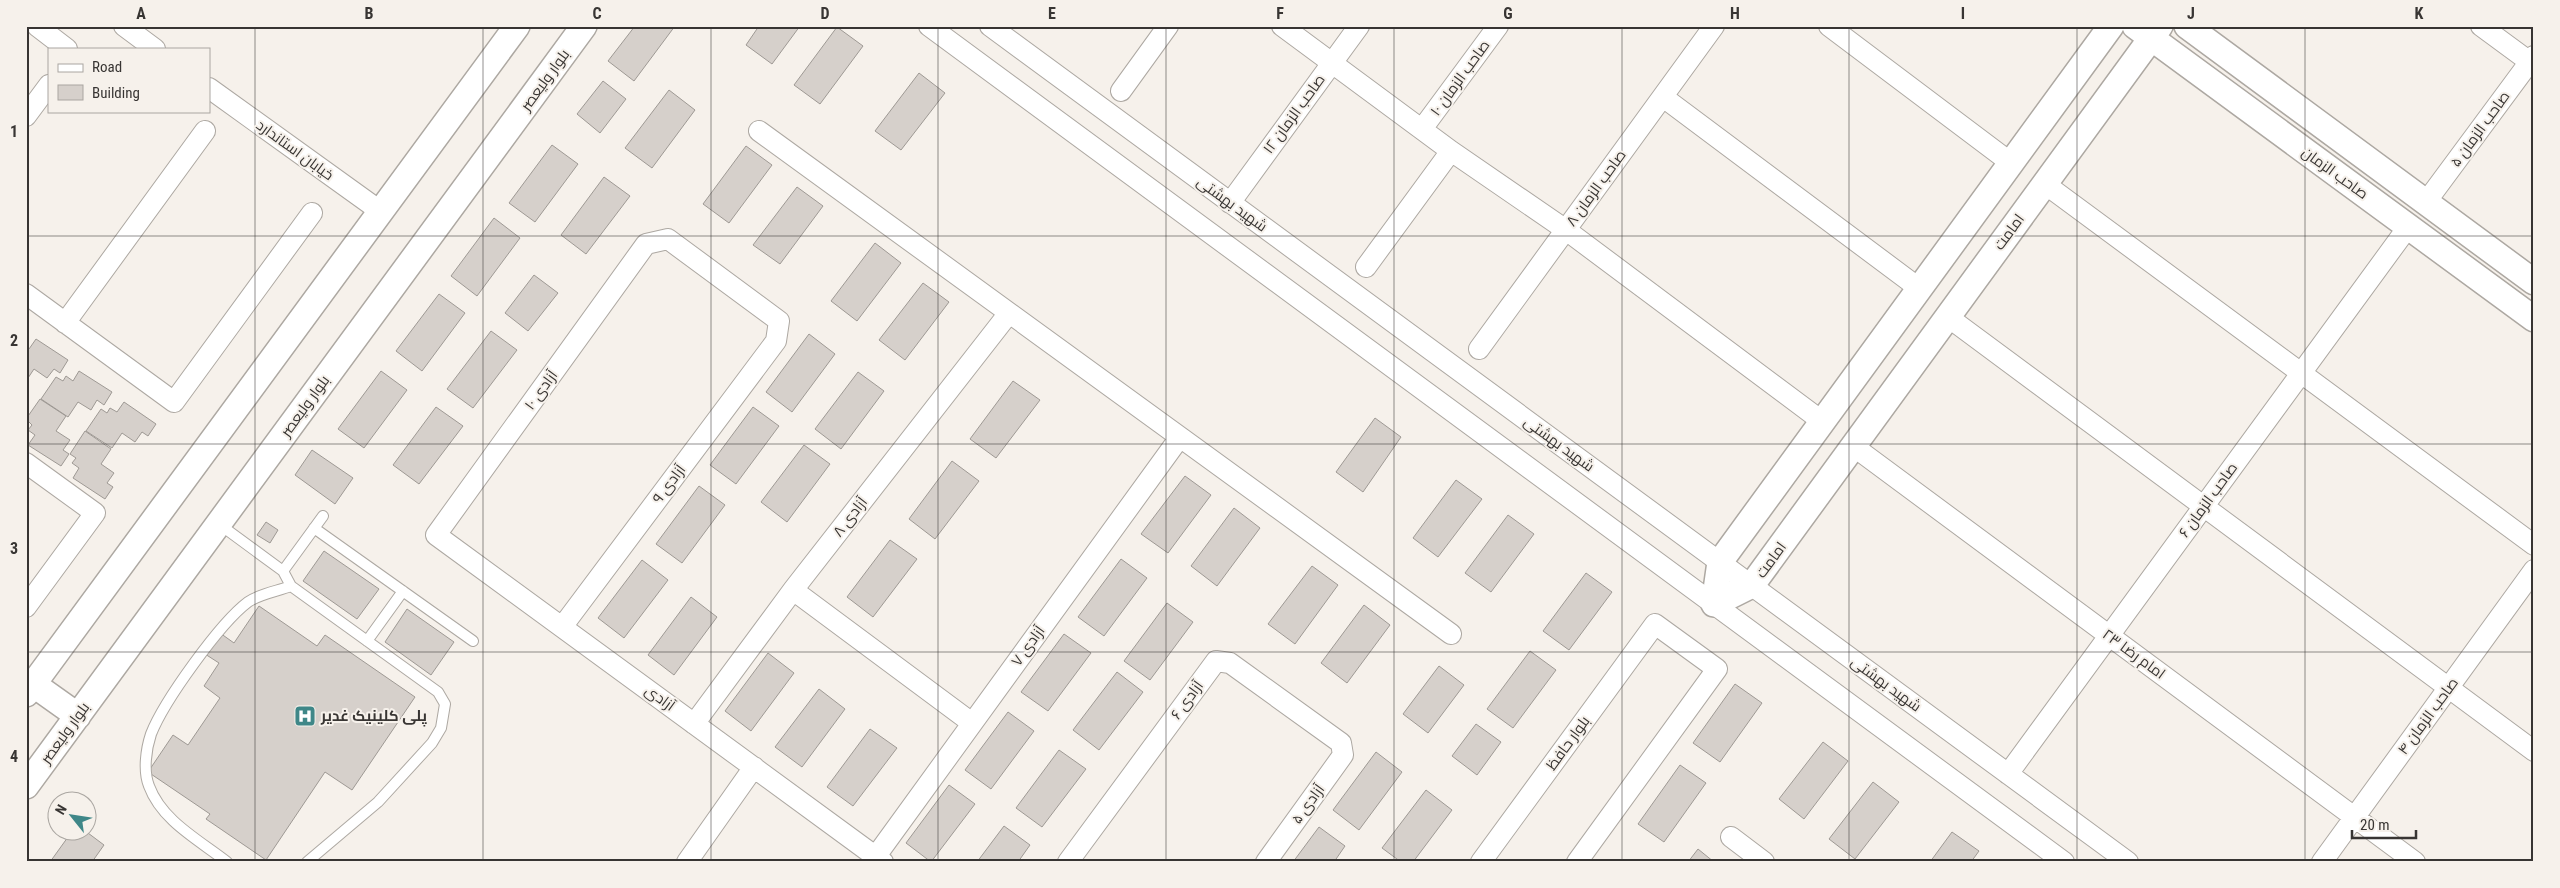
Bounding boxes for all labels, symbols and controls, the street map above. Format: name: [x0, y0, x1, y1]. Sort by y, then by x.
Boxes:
text: A: [136, 4, 146, 23]
text: B: [365, 4, 374, 23]
text: C: [592, 4, 602, 23]
text: D: [820, 4, 830, 23]
text: E: [1048, 4, 1056, 23]
text: F: [1276, 4, 1284, 23]
text: G: [1503, 4, 1513, 23]
text: H: [1730, 4, 1740, 23]
text: I: [1961, 4, 1965, 23]
text: J: [2187, 4, 2195, 23]
text: K: [2415, 4, 2424, 23]
street label: صاحب الزمان ۱۰: [1426, 37, 1494, 120]
street label: بلوار ولیعصر: [516, 46, 573, 115]
legend: [48, 48, 210, 112]
text: Road: [92, 58, 122, 76]
street label: صاحب الزمان ۱۲: [1259, 71, 1330, 158]
text: Building: [92, 84, 140, 102]
street label: صاحب الزمان ۵: [2447, 88, 2514, 171]
street label: خیابان استاندارد: [252, 116, 337, 185]
text: 1: [10, 122, 18, 141]
street label: صاحب الزمان: [2298, 143, 2372, 204]
street label: صاحب الزمان ۸: [1562, 146, 1631, 230]
street label: شهید بهشتی: [1193, 172, 1271, 236]
street label: امامت: [1990, 211, 2028, 253]
text: 2: [10, 331, 18, 350]
street label: آزادی ۱۰: [521, 367, 562, 414]
street label: بلوار ولیعصر: [276, 372, 333, 441]
street label: شهید بهشتی: [1520, 412, 1598, 476]
street label: صاحب الزمان ۶: [2175, 459, 2242, 542]
street label: آزادی ۹: [649, 461, 690, 508]
street label: آزادی ۸: [829, 494, 872, 541]
text: 3: [10, 539, 18, 558]
street label: امامت: [1752, 539, 1790, 581]
street label: آزادی ۷: [1007, 622, 1049, 670]
street label: امام رضا ۲۳: [2099, 625, 2169, 684]
street label: شهید بهشتی: [1847, 652, 1925, 716]
street label: صاحب الزمان ۴: [2394, 674, 2463, 759]
street label: آزادی ۶: [1167, 677, 1208, 723]
street label: آزادی: [641, 681, 679, 716]
street label: بلوار ولیعصر: [36, 699, 93, 768]
hospital icon: پلی کلینیک غدیر: [293, 704, 317, 728]
place label: پلی کلینیک غدیر: [320, 707, 427, 727]
street label: بلوار حافظ: [1542, 712, 1594, 774]
text: 4: [10, 747, 18, 766]
street label: آزادی ۵: [1288, 781, 1329, 828]
north arrow: [48, 790, 98, 840]
text: N: [52, 802, 70, 817]
scale bar: [2352, 808, 2416, 840]
text: 20 m: [2360, 816, 2390, 834]

